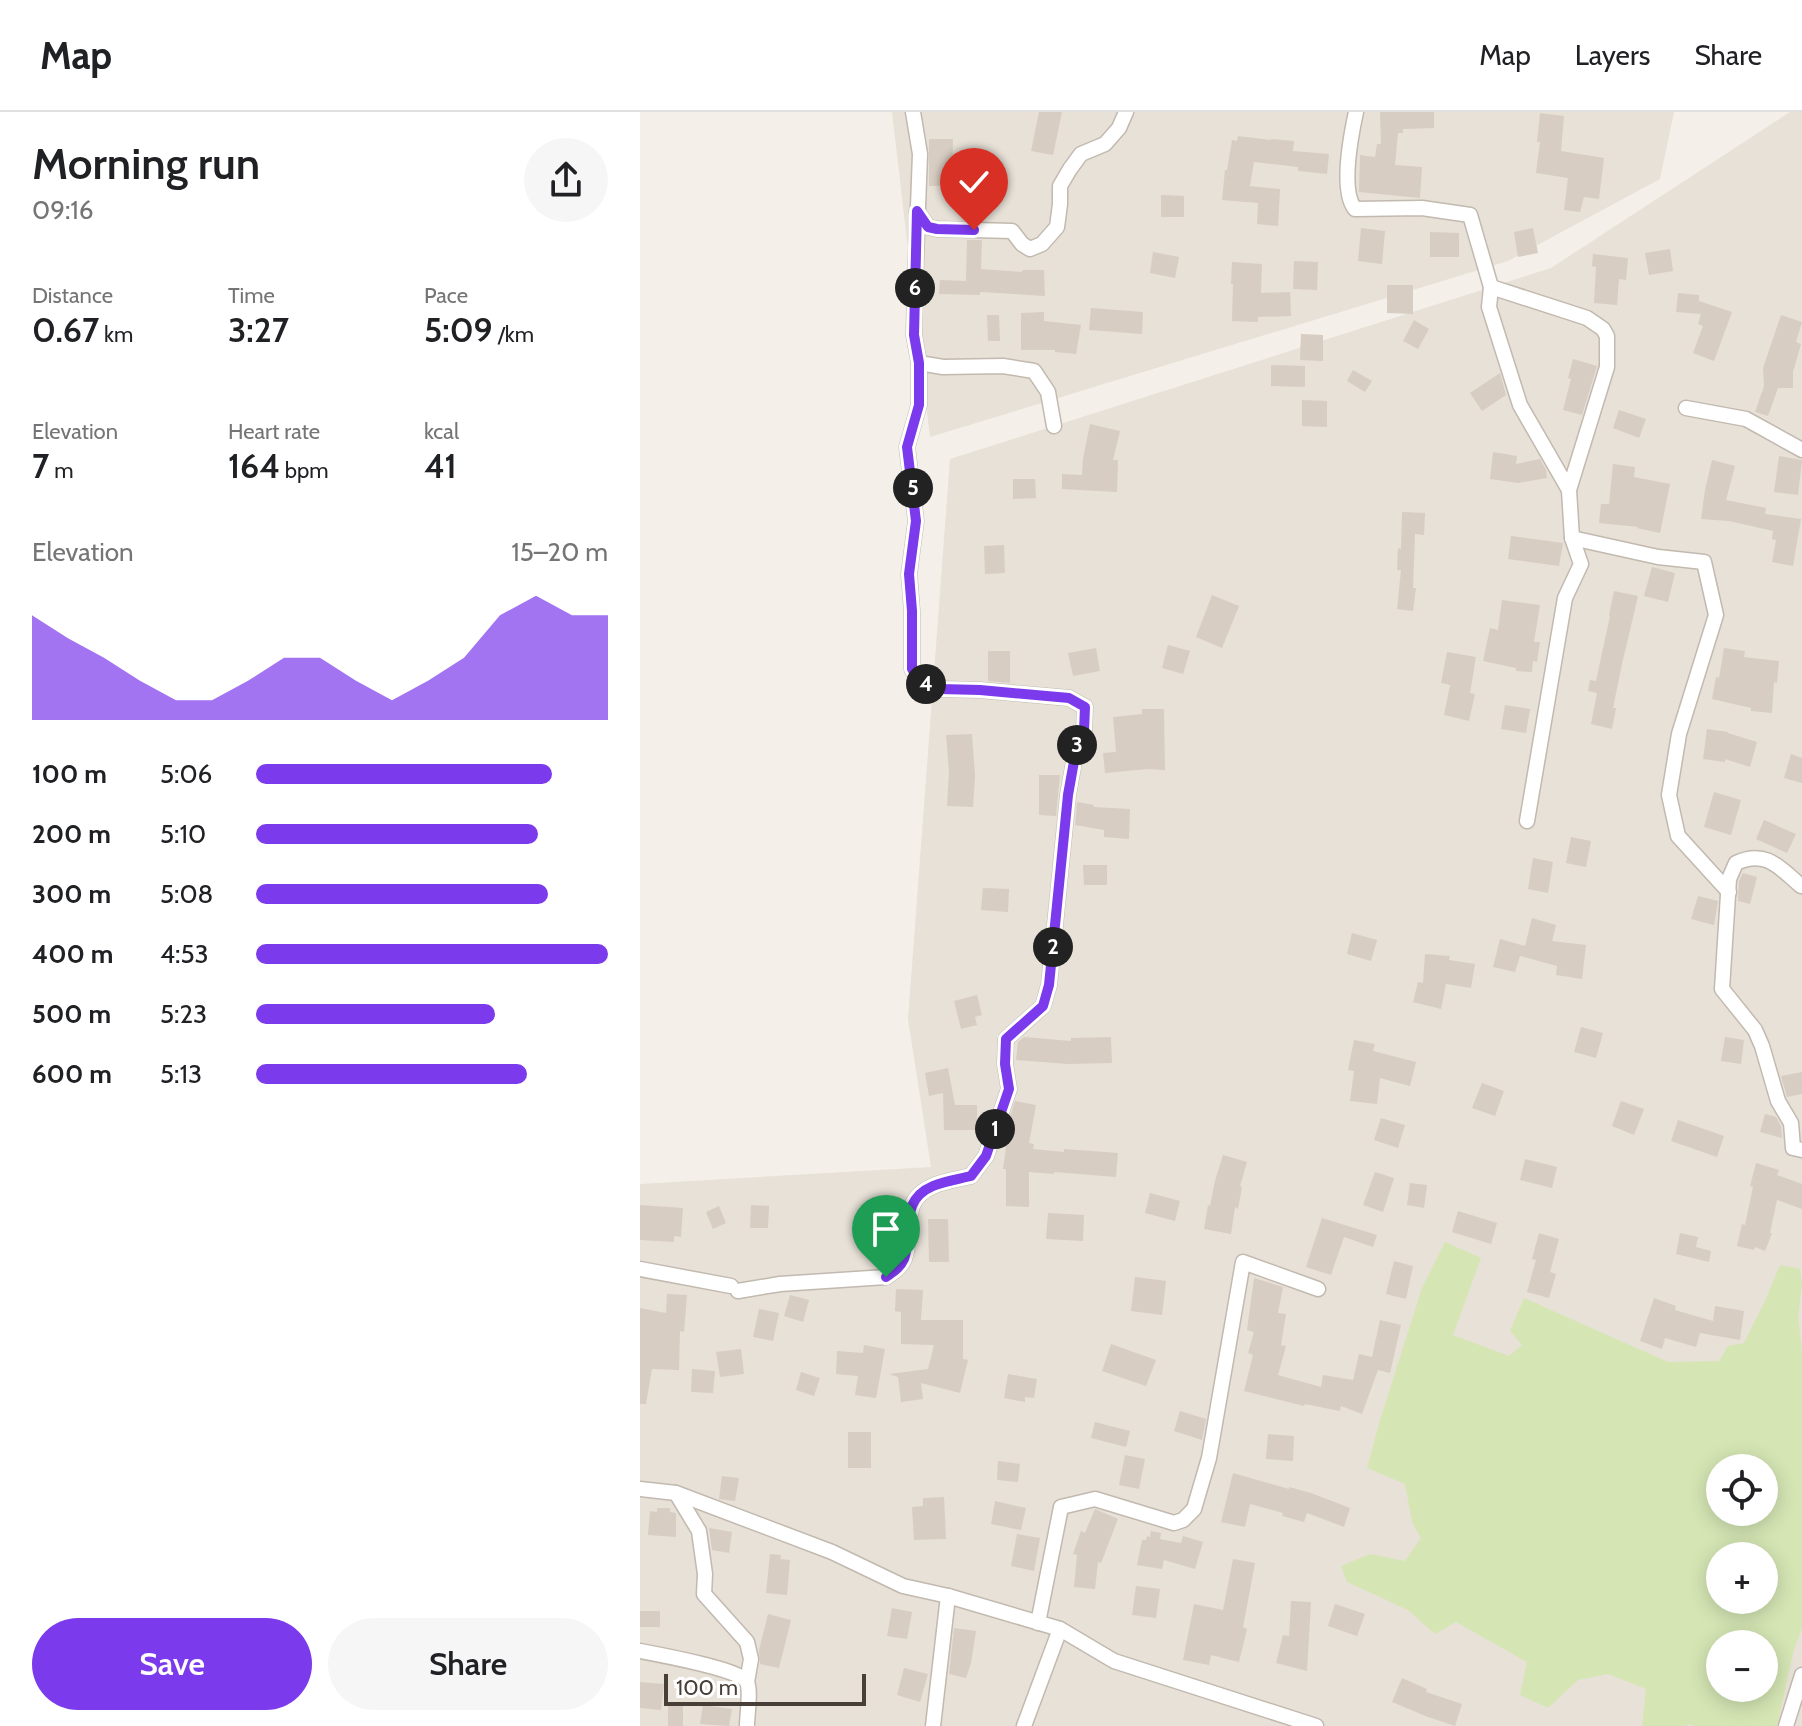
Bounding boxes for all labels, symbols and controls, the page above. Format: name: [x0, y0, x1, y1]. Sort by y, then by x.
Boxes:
text: Map: [40, 32, 112, 79]
text: Map: [1479, 38, 1531, 72]
text: Layers: [1575, 38, 1650, 72]
text: Share: [1694, 38, 1762, 72]
text: Morning run: [32, 137, 260, 190]
button: share: [524, 138, 608, 222]
pin: [940, 148, 1008, 230]
icon: check: [952, 160, 996, 204]
text: 09:16: [32, 194, 94, 226]
pin: 6: [895, 268, 935, 308]
text: 6: [909, 274, 921, 301]
text: Distance: [32, 282, 113, 309]
text: Time: [228, 282, 275, 309]
text: Pace: [424, 282, 468, 309]
text: 0.67: [32, 309, 99, 351]
text: 3:27: [228, 309, 289, 351]
text: 5:09: [424, 309, 493, 351]
text: km: [99, 321, 133, 348]
text: /km: [493, 321, 534, 348]
text: Elevation: [32, 418, 118, 445]
text: Heart rate: [228, 418, 320, 445]
text: kcal: [424, 418, 459, 445]
text: 7: [32, 445, 49, 487]
text: 164: [228, 445, 280, 487]
text: 41: [424, 445, 456, 487]
text: m: [49, 457, 74, 484]
text: bpm: [280, 457, 329, 484]
pin: 5: [893, 468, 933, 508]
text: 5: [907, 474, 919, 501]
text: Elevation: [32, 536, 134, 568]
text: 15–20 m: [511, 536, 608, 568]
pin: 4: [906, 664, 946, 704]
text: 4: [919, 670, 933, 697]
pin: 3: [1057, 725, 1097, 765]
text: 3: [1071, 731, 1083, 758]
text: 100 m: [32, 758, 107, 790]
text: 5:06: [160, 758, 212, 790]
text: 200 m: [32, 818, 111, 850]
text: 5:10: [160, 818, 206, 850]
text: 300 m: [32, 878, 111, 910]
text: 5:08: [160, 878, 213, 910]
pin: 2: [1033, 927, 1073, 967]
text: 2: [1047, 933, 1059, 960]
text: 400 m: [32, 938, 113, 970]
text: 4:53: [160, 938, 209, 970]
text: 500 m: [32, 998, 111, 1030]
text: 5:23: [160, 998, 207, 1030]
text: 600 m: [32, 1058, 112, 1090]
text: 5:13: [160, 1058, 202, 1090]
pin: 1: [975, 1109, 1015, 1149]
text: 1: [991, 1115, 999, 1142]
pin: [852, 1195, 920, 1277]
icon: arrive: [864, 1207, 908, 1251]
map controls: [1706, 1454, 1778, 1702]
button: locate: [1706, 1454, 1778, 1526]
button: +: [1706, 1542, 1778, 1614]
button: Save: [32, 1618, 312, 1710]
button: Share: [328, 1618, 608, 1710]
button: −: [1706, 1630, 1778, 1702]
scale bar: [664, 1670, 866, 1706]
text: 100 m: [676, 1674, 738, 1701]

